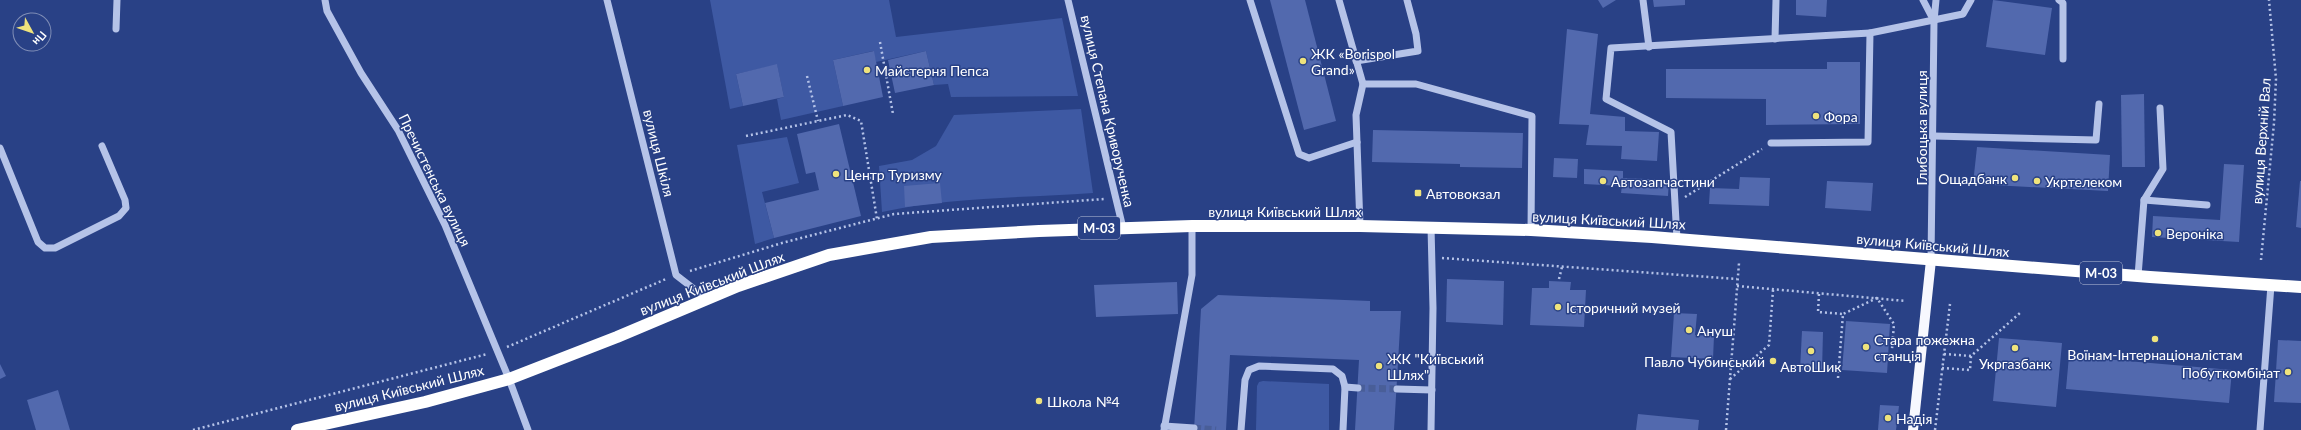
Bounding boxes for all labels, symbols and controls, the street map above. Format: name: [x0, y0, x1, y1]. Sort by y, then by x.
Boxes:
north arrow: [12, 12, 52, 52]
street label: вулиця Степана Криворученка: [1078, 13, 1138, 209]
text: Пн: [30, 29, 50, 48]
place label: ЖК «Borispol Grand»: [1311, 45, 1395, 78]
marker: ЖК «Borispol Grand»: [1298, 56, 1308, 66]
place label: Майстерня Пепса: [875, 62, 989, 79]
marker: Майстерня Пепса: [862, 65, 872, 75]
street label: Глибоцька вулиця: [1913, 70, 1930, 186]
street label: вулиця Верхній Вал: [2248, 77, 2274, 205]
street label: вулиця Шкіля: [640, 108, 678, 198]
place label: Фора: [1824, 108, 1858, 125]
street label: Пречистенська вулиця: [395, 111, 475, 249]
marker: Фора: [1811, 111, 1821, 121]
place label: Центр Туризму: [844, 166, 943, 183]
marker: Центр Туризму: [831, 169, 841, 179]
place label: Ощадбанк: [1938, 170, 2008, 187]
place label: Автозапчастини: [1611, 173, 1715, 190]
marker: Ощадбанк: [2010, 173, 2020, 183]
place label: Укртелеком: [2045, 173, 2122, 190]
marker: Автозапчастини: [1598, 176, 1608, 186]
marker: Укртелеком: [2032, 176, 2042, 186]
place label: Автовокзал: [1426, 185, 1501, 202]
marker: Автовокзал: [1413, 188, 1423, 198]
street label: вулиця Київський Шлях: [1208, 203, 1362, 220]
street label: вулиця Київський Шлях: [1532, 207, 1686, 233]
road number: М-03: [1078, 217, 1120, 239]
place label: Вероніка: [2166, 225, 2224, 242]
marker: Вероніка: [2153, 228, 2163, 238]
street label: вулиця Київський Шлях: [1856, 230, 2010, 260]
street label: вулиця Київський Шлях: [637, 248, 787, 318]
road number: М-03: [2080, 262, 2122, 284]
place label: Історичний музей: [1566, 299, 1681, 316]
marker: Історичний музей: [1553, 302, 1563, 312]
place label: Ануш: [1697, 322, 1733, 339]
marker: Ануш: [1684, 325, 1694, 335]
place label: Стара пожежна станція: [1874, 331, 1975, 364]
marker: Воїнам-Інтернаціоналістам: [2150, 334, 2160, 344]
marker: Стара пожежна станція: [1861, 342, 1871, 352]
marker: Укргазбанк: [2010, 343, 2020, 353]
marker: АвтоШик: [1806, 346, 1816, 356]
place label: Воїнам-Інтернаціоналістам: [2067, 346, 2243, 363]
place label: ЖК "Київський Шлях": [1387, 350, 1484, 383]
place label: Павло Чубинський: [1644, 353, 1765, 370]
place label: Укргазбанк: [1979, 355, 2052, 372]
marker: Павло Чубинський: [1768, 356, 1778, 366]
place label: АвтоШик: [1780, 358, 1842, 375]
street label: вулиця Київський Шлях: [332, 361, 486, 415]
marker: ЖК "Київський Шлях": [1374, 361, 1384, 371]
place label: Побуткомбінат: [2182, 364, 2280, 381]
marker: Побуткомбінат: [2283, 367, 2293, 377]
place label: Школа №4: [1047, 393, 1120, 410]
marker: Школа №4: [1034, 396, 1044, 406]
place label: Надія: [1896, 410, 1932, 427]
marker: Надія: [1883, 413, 1893, 423]

